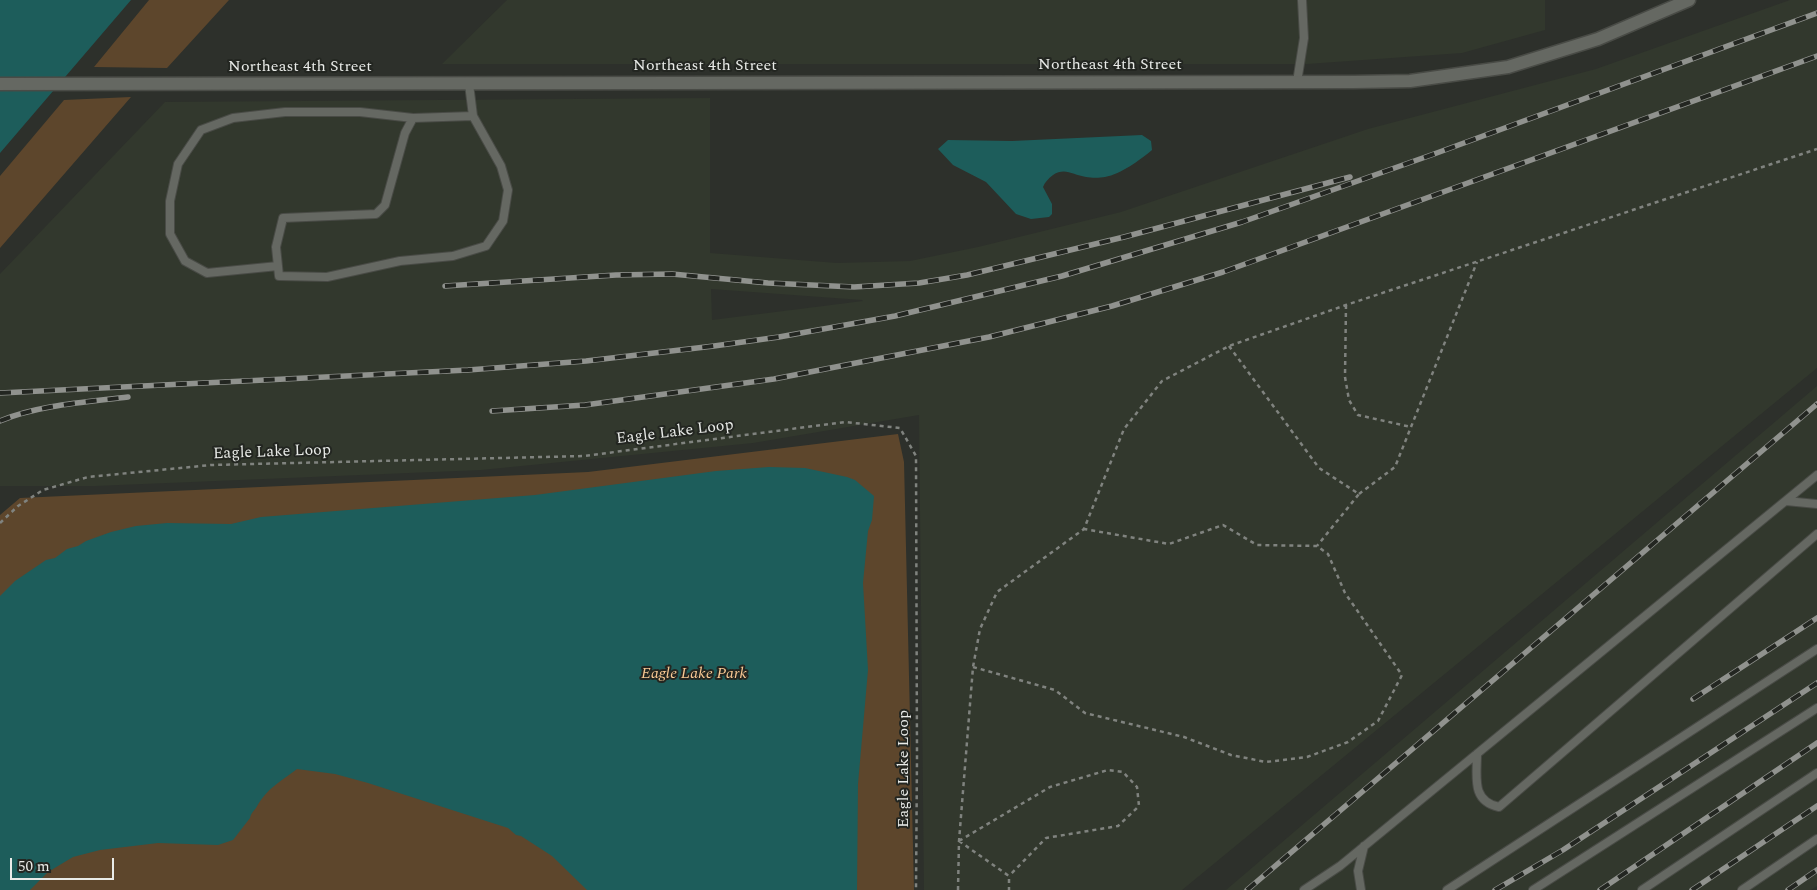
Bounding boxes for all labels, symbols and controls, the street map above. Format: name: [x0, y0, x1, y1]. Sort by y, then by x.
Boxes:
street label: Northeast 4th Street: [1038, 56, 1182, 76]
street label: Northeast 4th Street: [633, 57, 777, 77]
street label: Northeast 4th Street: [228, 58, 372, 78]
street label: Eagle Lake Loop: [615, 416, 735, 450]
street label: Eagle Lake Loop: [213, 441, 331, 465]
park label: Eagle Lake Park: [641, 665, 747, 685]
street label: Eagle Lake Loop: [895, 710, 915, 828]
scale bar: [12, 848, 116, 880]
text: 50 m: [18, 855, 50, 878]

